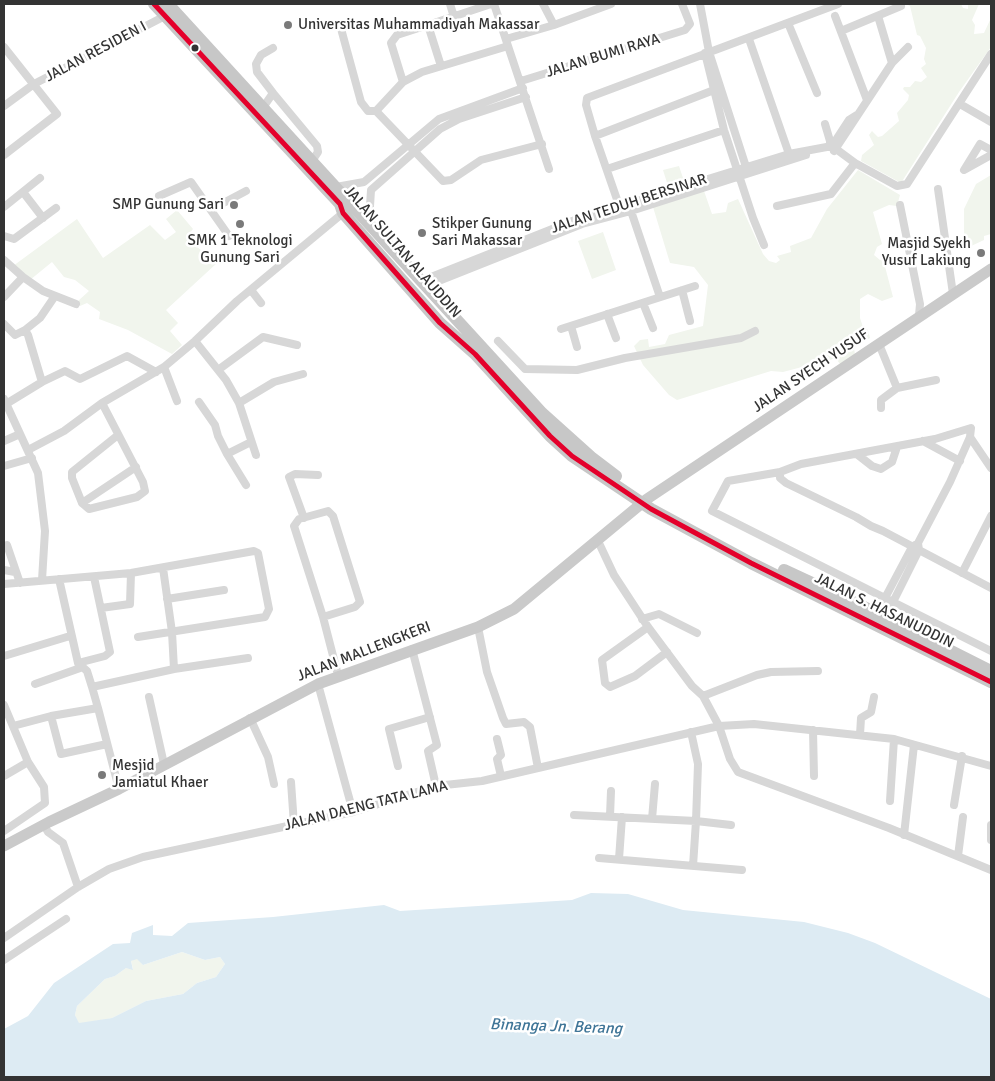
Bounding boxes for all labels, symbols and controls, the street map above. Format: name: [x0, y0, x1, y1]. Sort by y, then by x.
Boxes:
place label: Universitas Muhammadiyah Makassar: [298, 16, 539, 34]
street label: JALAN RESIDEN I: [42, 18, 150, 86]
marker: Universitas Muhammadiyah Makassar: [282, 19, 294, 31]
street label: JALAN BUMI RAYA: [544, 30, 662, 82]
unlabelled marker: [190, 43, 200, 53]
street label: JALAN TEDUH BERSINAR: [549, 170, 709, 238]
street label: JALAN SULTAN ALAUDDIN: [340, 182, 464, 322]
place label: SMP Gunung Sari: [112, 196, 224, 214]
marker: SMP Gunung Sari: [228, 199, 240, 211]
place label: Stikper Gunung Sari Makassar: [432, 215, 532, 250]
marker: SMK 1 Teknologi Gunung Sari: [234, 218, 246, 230]
marker: Stikper Gunung Sari Makassar: [416, 227, 428, 239]
place label: SMK 1 Teknologi Gunung Sari: [187, 232, 293, 267]
place label: Masjid Syekh Yusuf Lakiung: [882, 235, 971, 270]
marker: Masjid Syekh Yusuf Lakiung: [975, 247, 987, 259]
street label: JALAN SYECH YUSUF: [749, 325, 873, 417]
street label: JALAN S. HASANUDDIN: [811, 569, 957, 653]
street label: JALAN MALLENGKERI: [295, 618, 433, 686]
place label: Mesjid Jamiatul Khaer: [112, 757, 208, 792]
marker: Mesjid Jamiatul Khaer: [96, 769, 108, 781]
street label: JALAN DAENG TATA LAMA: [282, 777, 450, 835]
water label: Binanga Jn. Berang: [490, 1015, 622, 1039]

